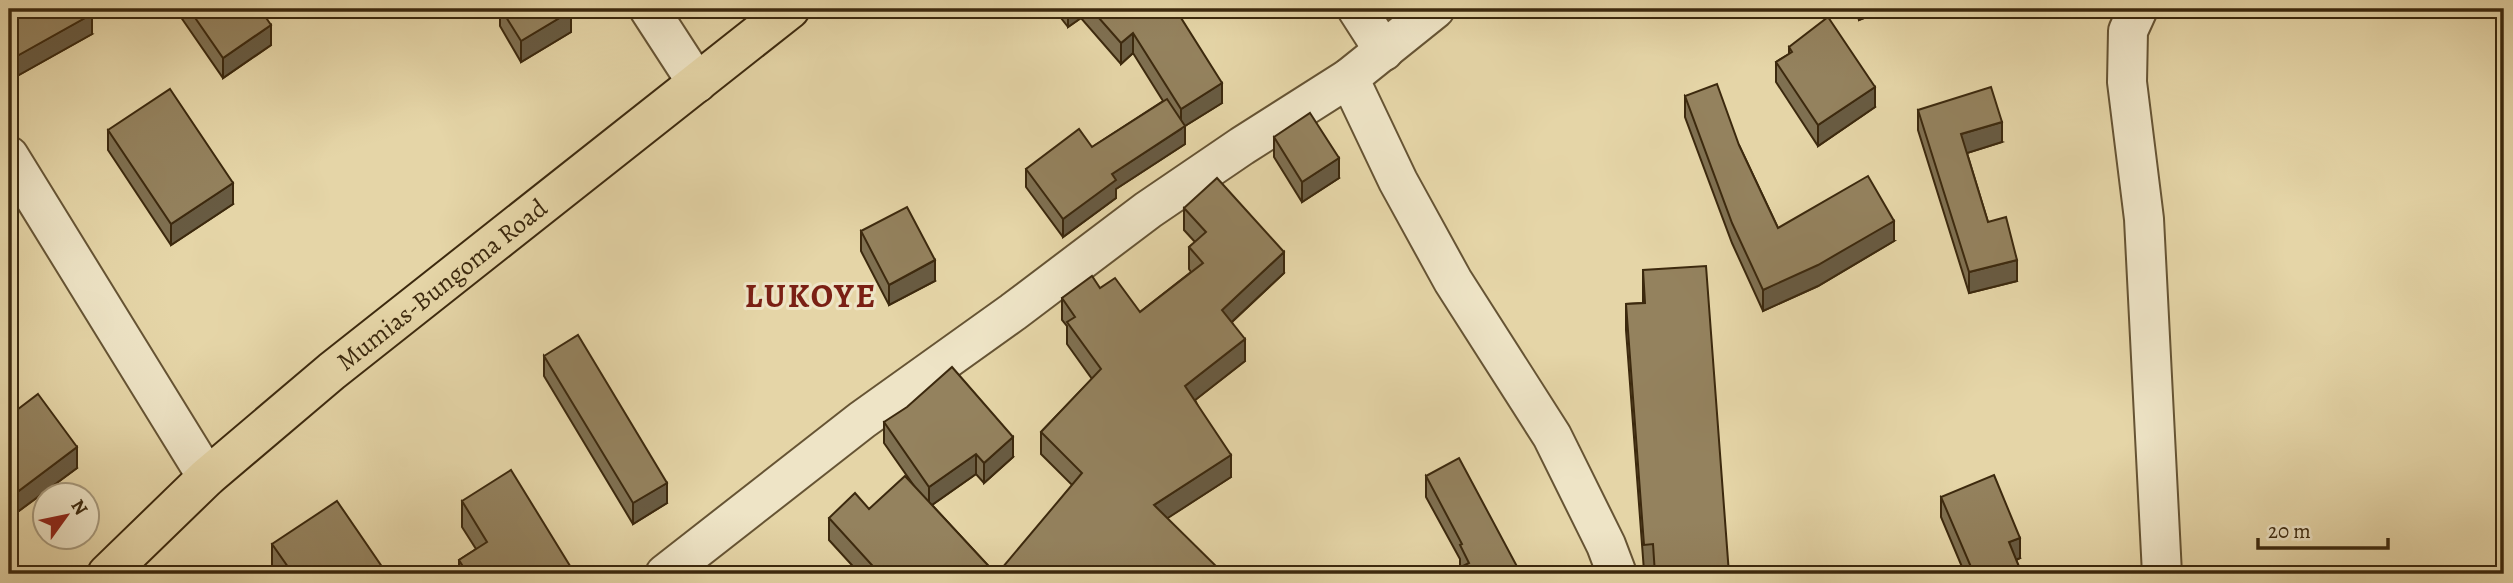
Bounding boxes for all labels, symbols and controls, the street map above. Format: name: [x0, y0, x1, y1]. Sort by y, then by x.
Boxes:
street label: Mumias-Bungoma Road: [329, 190, 554, 378]
district label: LUKOYE: [745, 273, 877, 318]
north arrow: [32, 482, 102, 552]
text: N: [65, 494, 94, 520]
scale bar: [2258, 506, 2387, 550]
text: 20 m: [2268, 517, 2311, 545]

